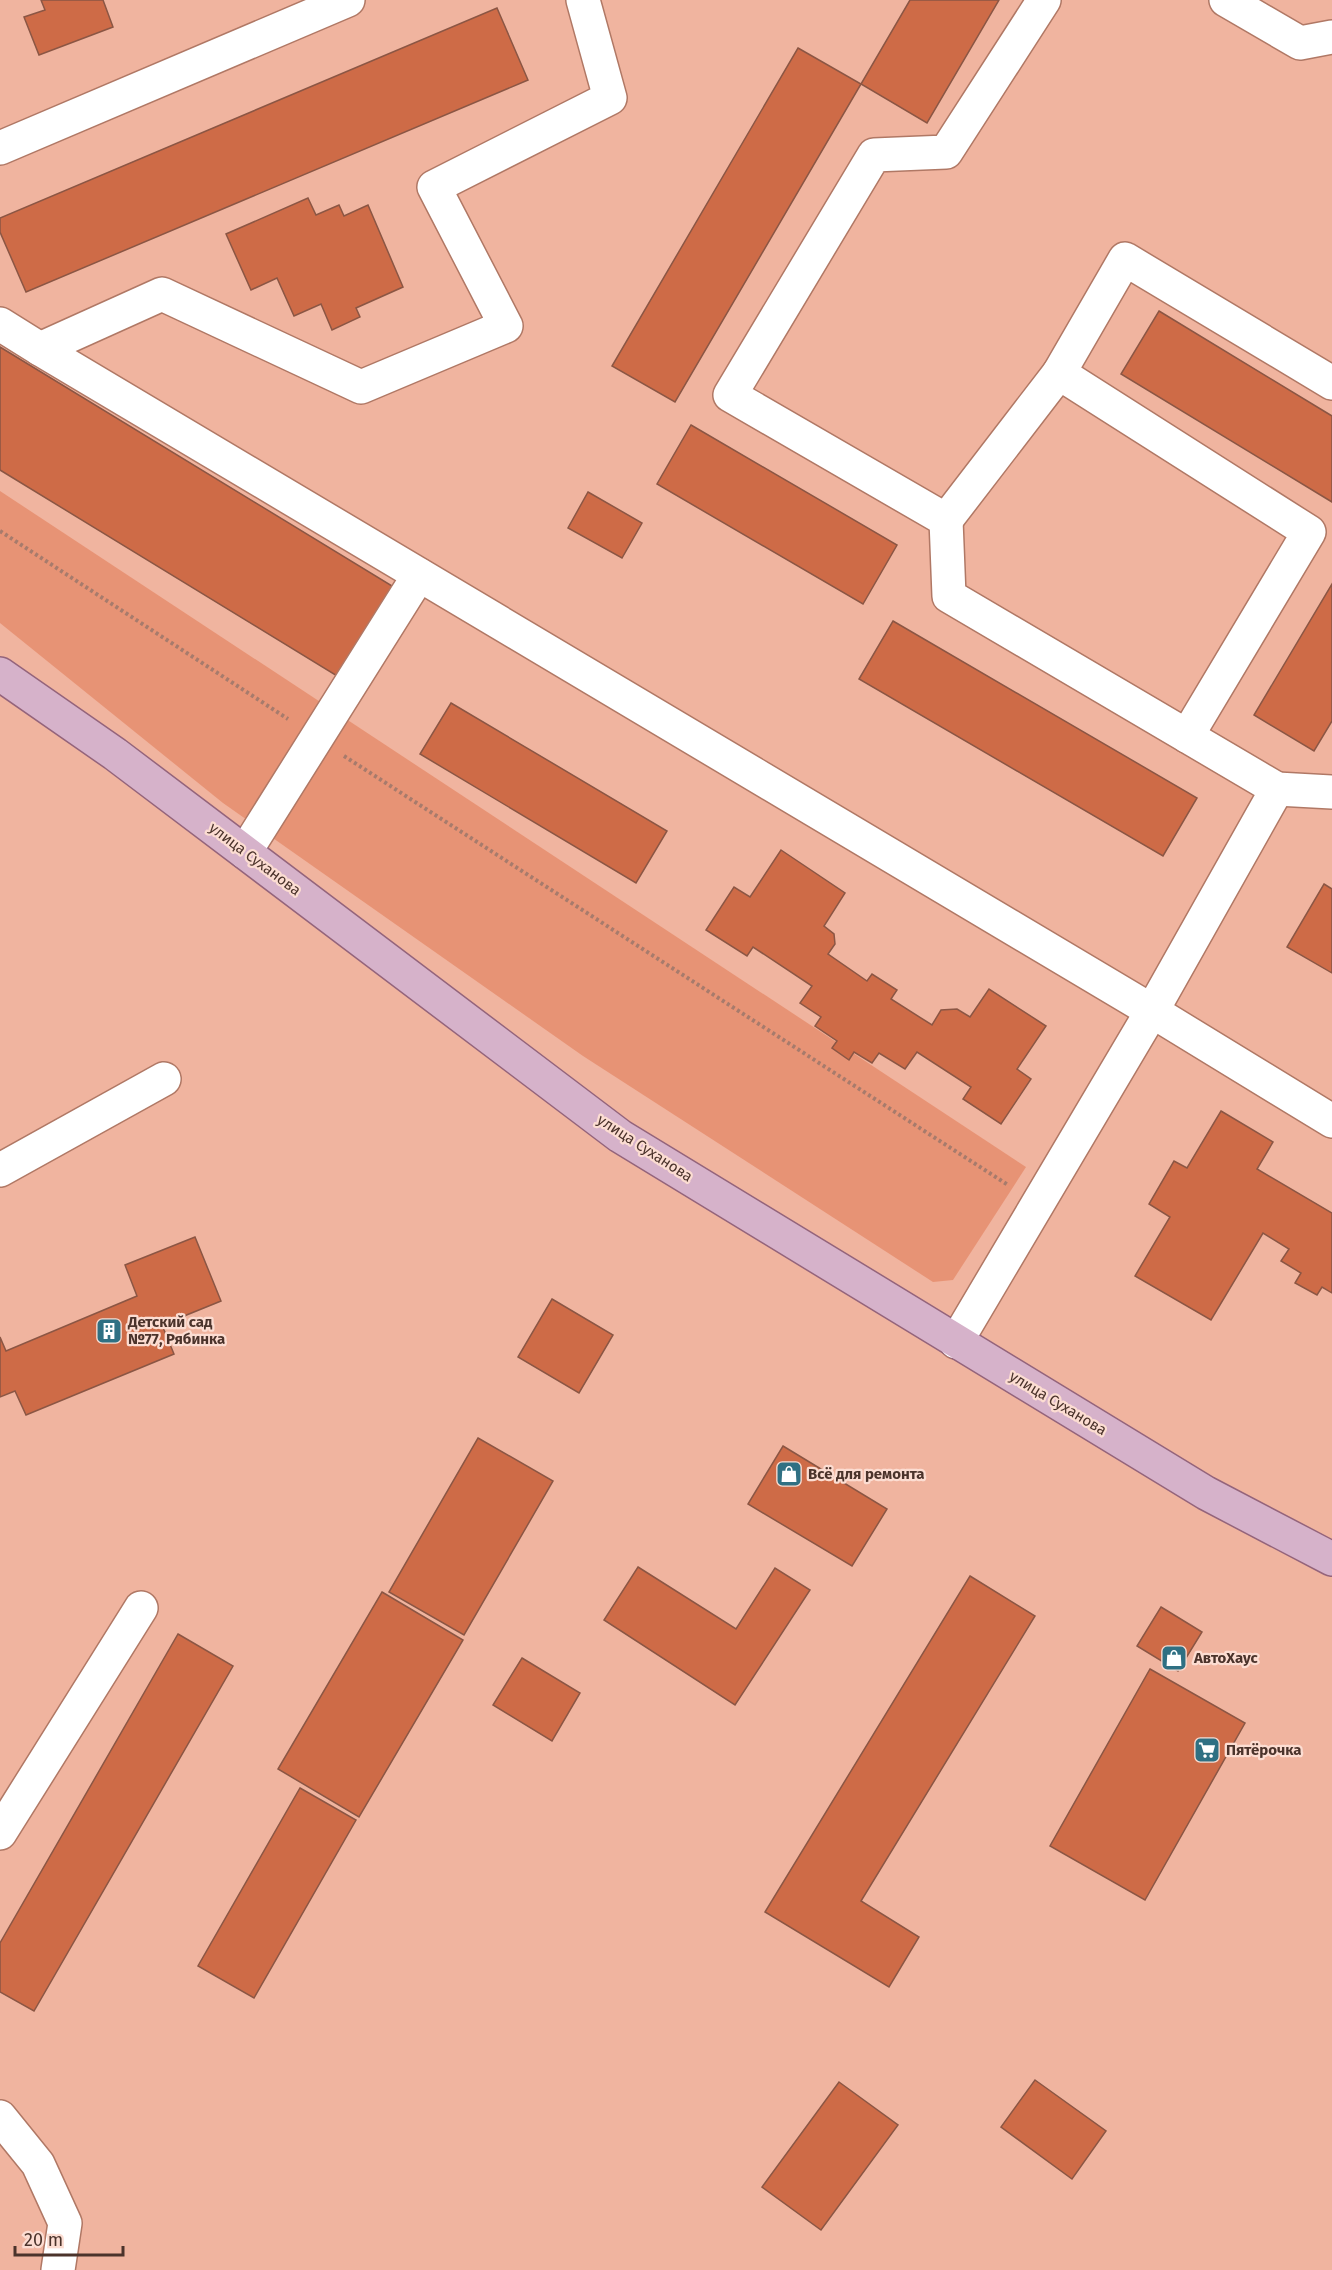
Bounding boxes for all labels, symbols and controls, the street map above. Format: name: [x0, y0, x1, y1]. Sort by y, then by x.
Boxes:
street label: улица Суханова: [206, 819, 304, 899]
street label: улица Суханова: [594, 1110, 696, 1186]
place label: Детский сад №77, Рябинка: [127, 1313, 225, 1348]
building icon: Детский сад №77, Рябинка: [94, 1316, 124, 1346]
street label: улица Суханова: [1006, 1367, 1110, 1439]
shop icon: Всё для ремонта: [774, 1459, 804, 1489]
place label: Всё для ремонта: [808, 1465, 924, 1483]
shop icon: АвтоХаус: [1159, 1643, 1189, 1673]
place label: АвтоХаус: [1193, 1649, 1259, 1667]
supermarket icon: Пятёрочка: [1192, 1735, 1222, 1765]
place label: Пятёрочка: [1226, 1741, 1302, 1759]
scale bar: [15, 2219, 123, 2257]
text: 20 m: [24, 2229, 63, 2251]

